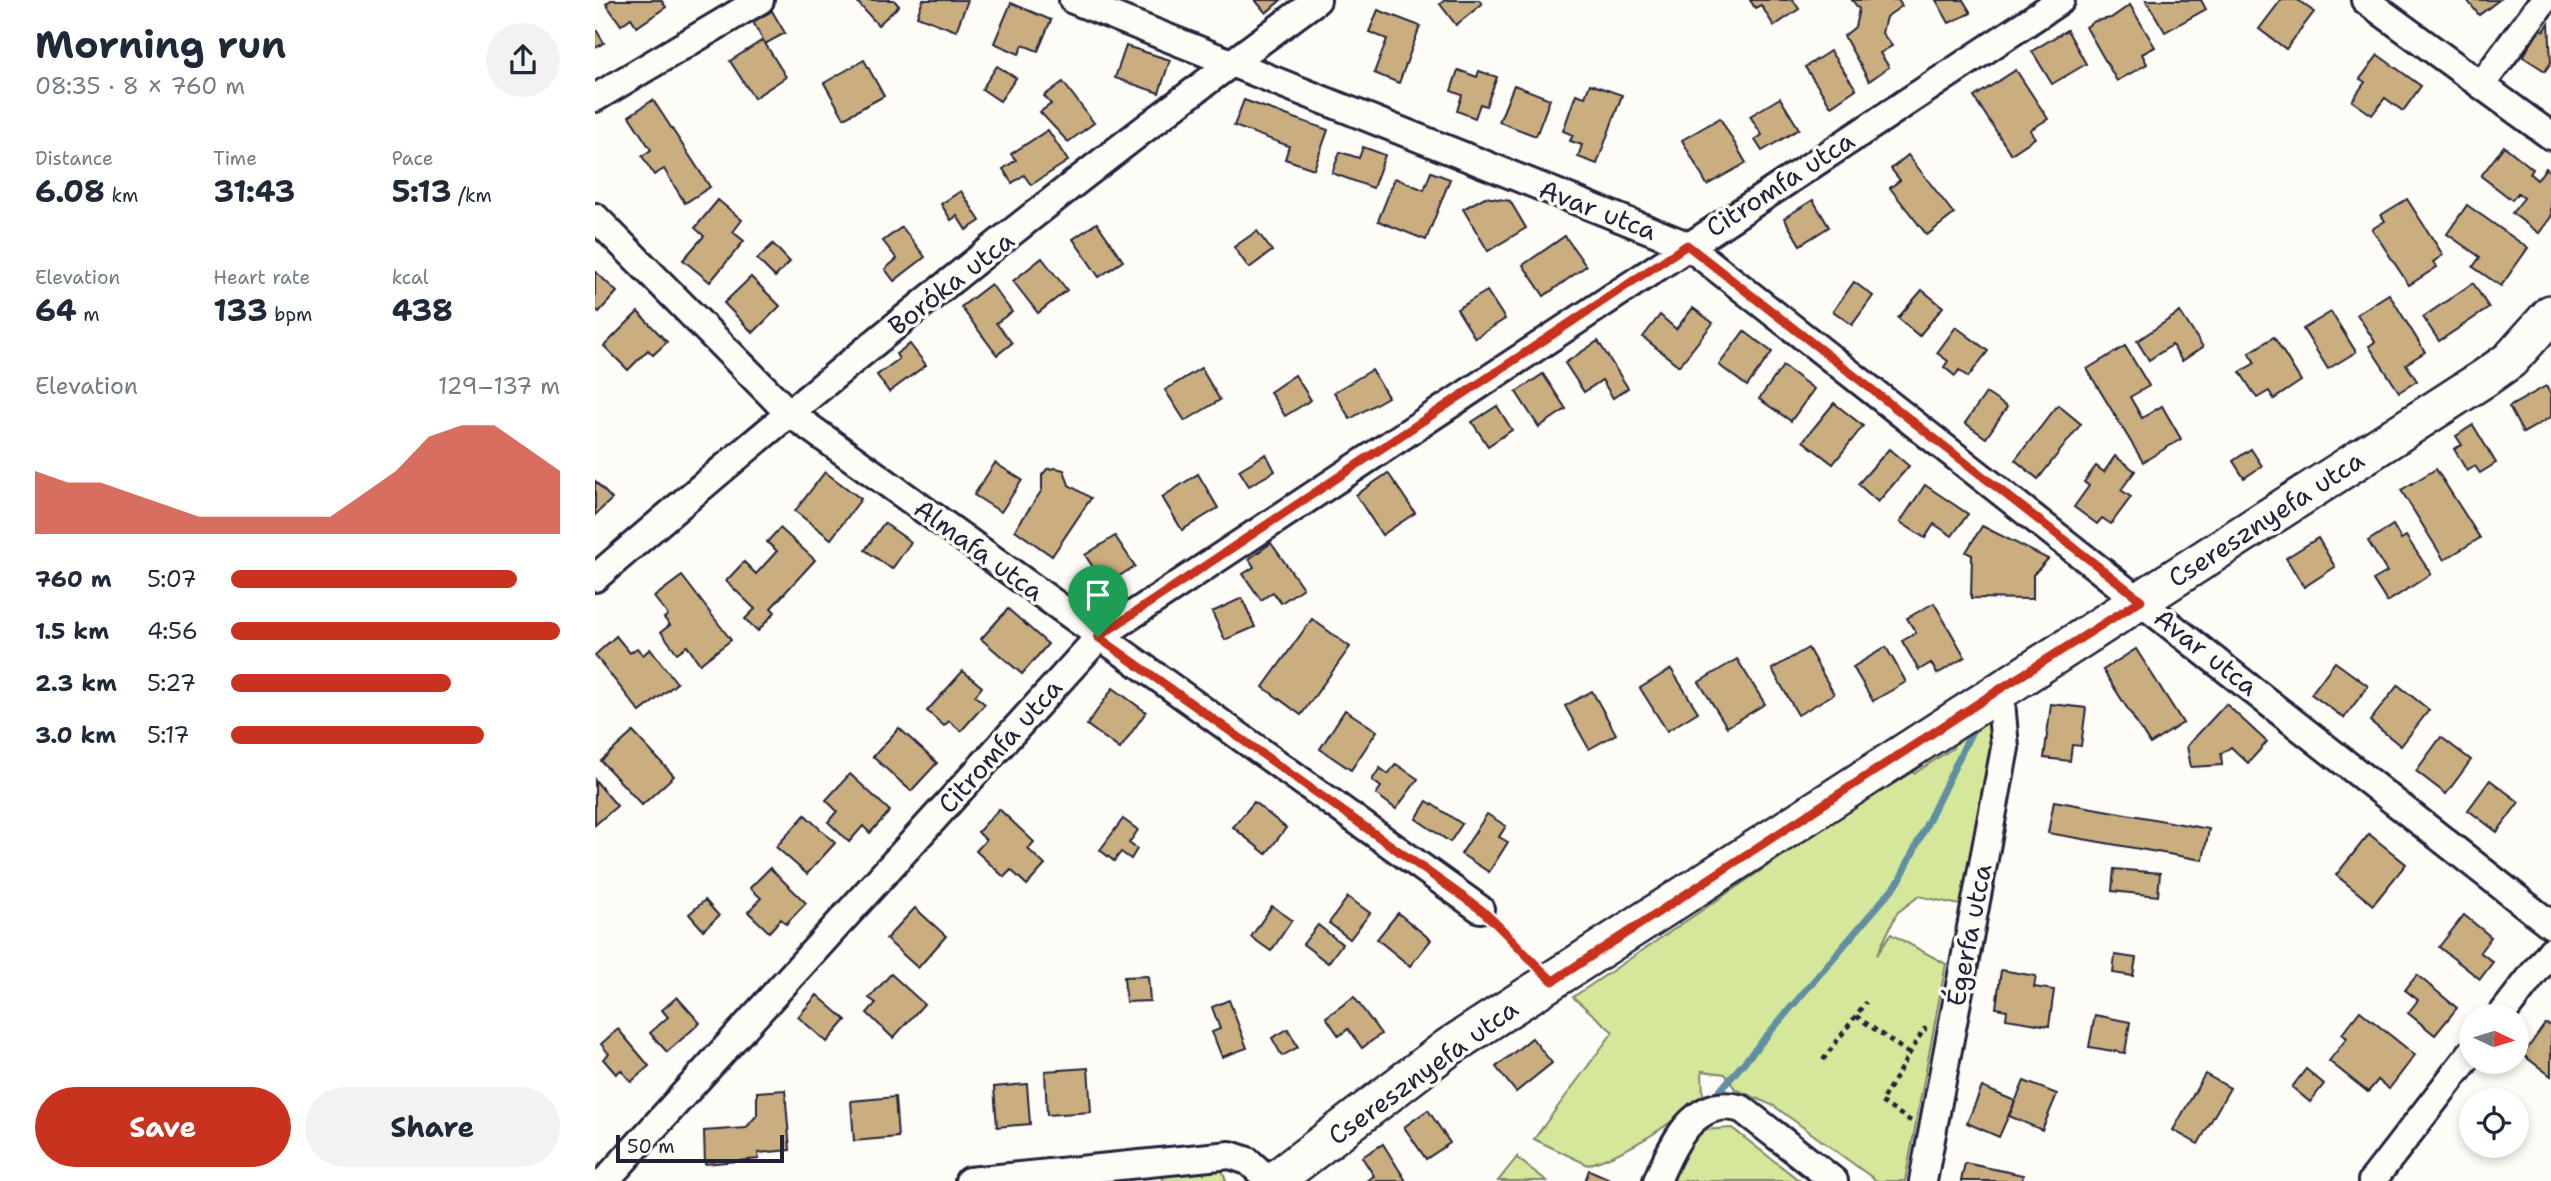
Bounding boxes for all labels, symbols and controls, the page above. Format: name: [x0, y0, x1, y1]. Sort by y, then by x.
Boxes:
text: Morning run: [35, 19, 286, 70]
button: share: [486, 23, 560, 97]
text: 08:35 · 8 × 760 m: [35, 71, 245, 101]
street label: Citromfa utca: [1699, 123, 1861, 245]
text: Distance: [35, 146, 113, 171]
text: Time: [213, 146, 257, 171]
text: Pace: [392, 146, 433, 171]
text: 6.08: [35, 171, 105, 212]
text: 31:43: [213, 171, 295, 212]
text: 5:13: [392, 171, 451, 212]
street label: Avar utca: [1534, 171, 1662, 248]
text: km: [105, 183, 138, 208]
text: /km: [451, 183, 492, 208]
street label: Boróka utca: [881, 222, 1021, 343]
text: Elevation: [35, 265, 120, 290]
text: Heart rate: [213, 265, 310, 290]
text: kcal: [392, 265, 429, 290]
text: 64: [35, 290, 77, 331]
text: 133: [213, 290, 268, 331]
text: 438: [392, 290, 453, 331]
text: m: [77, 302, 100, 327]
text: bpm: [268, 302, 312, 327]
text: Elevation: [35, 371, 138, 401]
text: 129–137 m: [438, 371, 560, 401]
street label: Cseresznyefa utca: [2161, 442, 2370, 595]
street label: Almafa utca: [907, 491, 1051, 609]
text: 760 m: [35, 564, 112, 594]
text: 5:07: [147, 564, 197, 594]
pin: [1068, 565, 1128, 637]
icon: arrive: [1079, 576, 1117, 614]
street label: Avar utca: [2147, 600, 2266, 703]
text: 1.5 km: [35, 616, 109, 646]
text: 4:56: [147, 616, 198, 646]
text: 2.3 km: [35, 668, 117, 698]
text: 5:27: [147, 668, 196, 698]
street label: Citromfa utca: [930, 671, 1070, 821]
text: 3.0 km: [35, 720, 116, 750]
text: 5:17: [147, 720, 189, 750]
street label: Égerfa utca: [1938, 861, 1999, 1009]
street label: Cseresznyefa utca: [1321, 991, 1525, 1152]
north arrow: [2459, 1004, 2529, 1074]
map controls: [2459, 1004, 2529, 1158]
button: Save: [35, 1087, 291, 1167]
button: Share: [305, 1087, 560, 1167]
button: locate: [2459, 1088, 2529, 1158]
scale bar: [616, 1132, 784, 1164]
text: 50 m: [627, 1134, 675, 1159]

